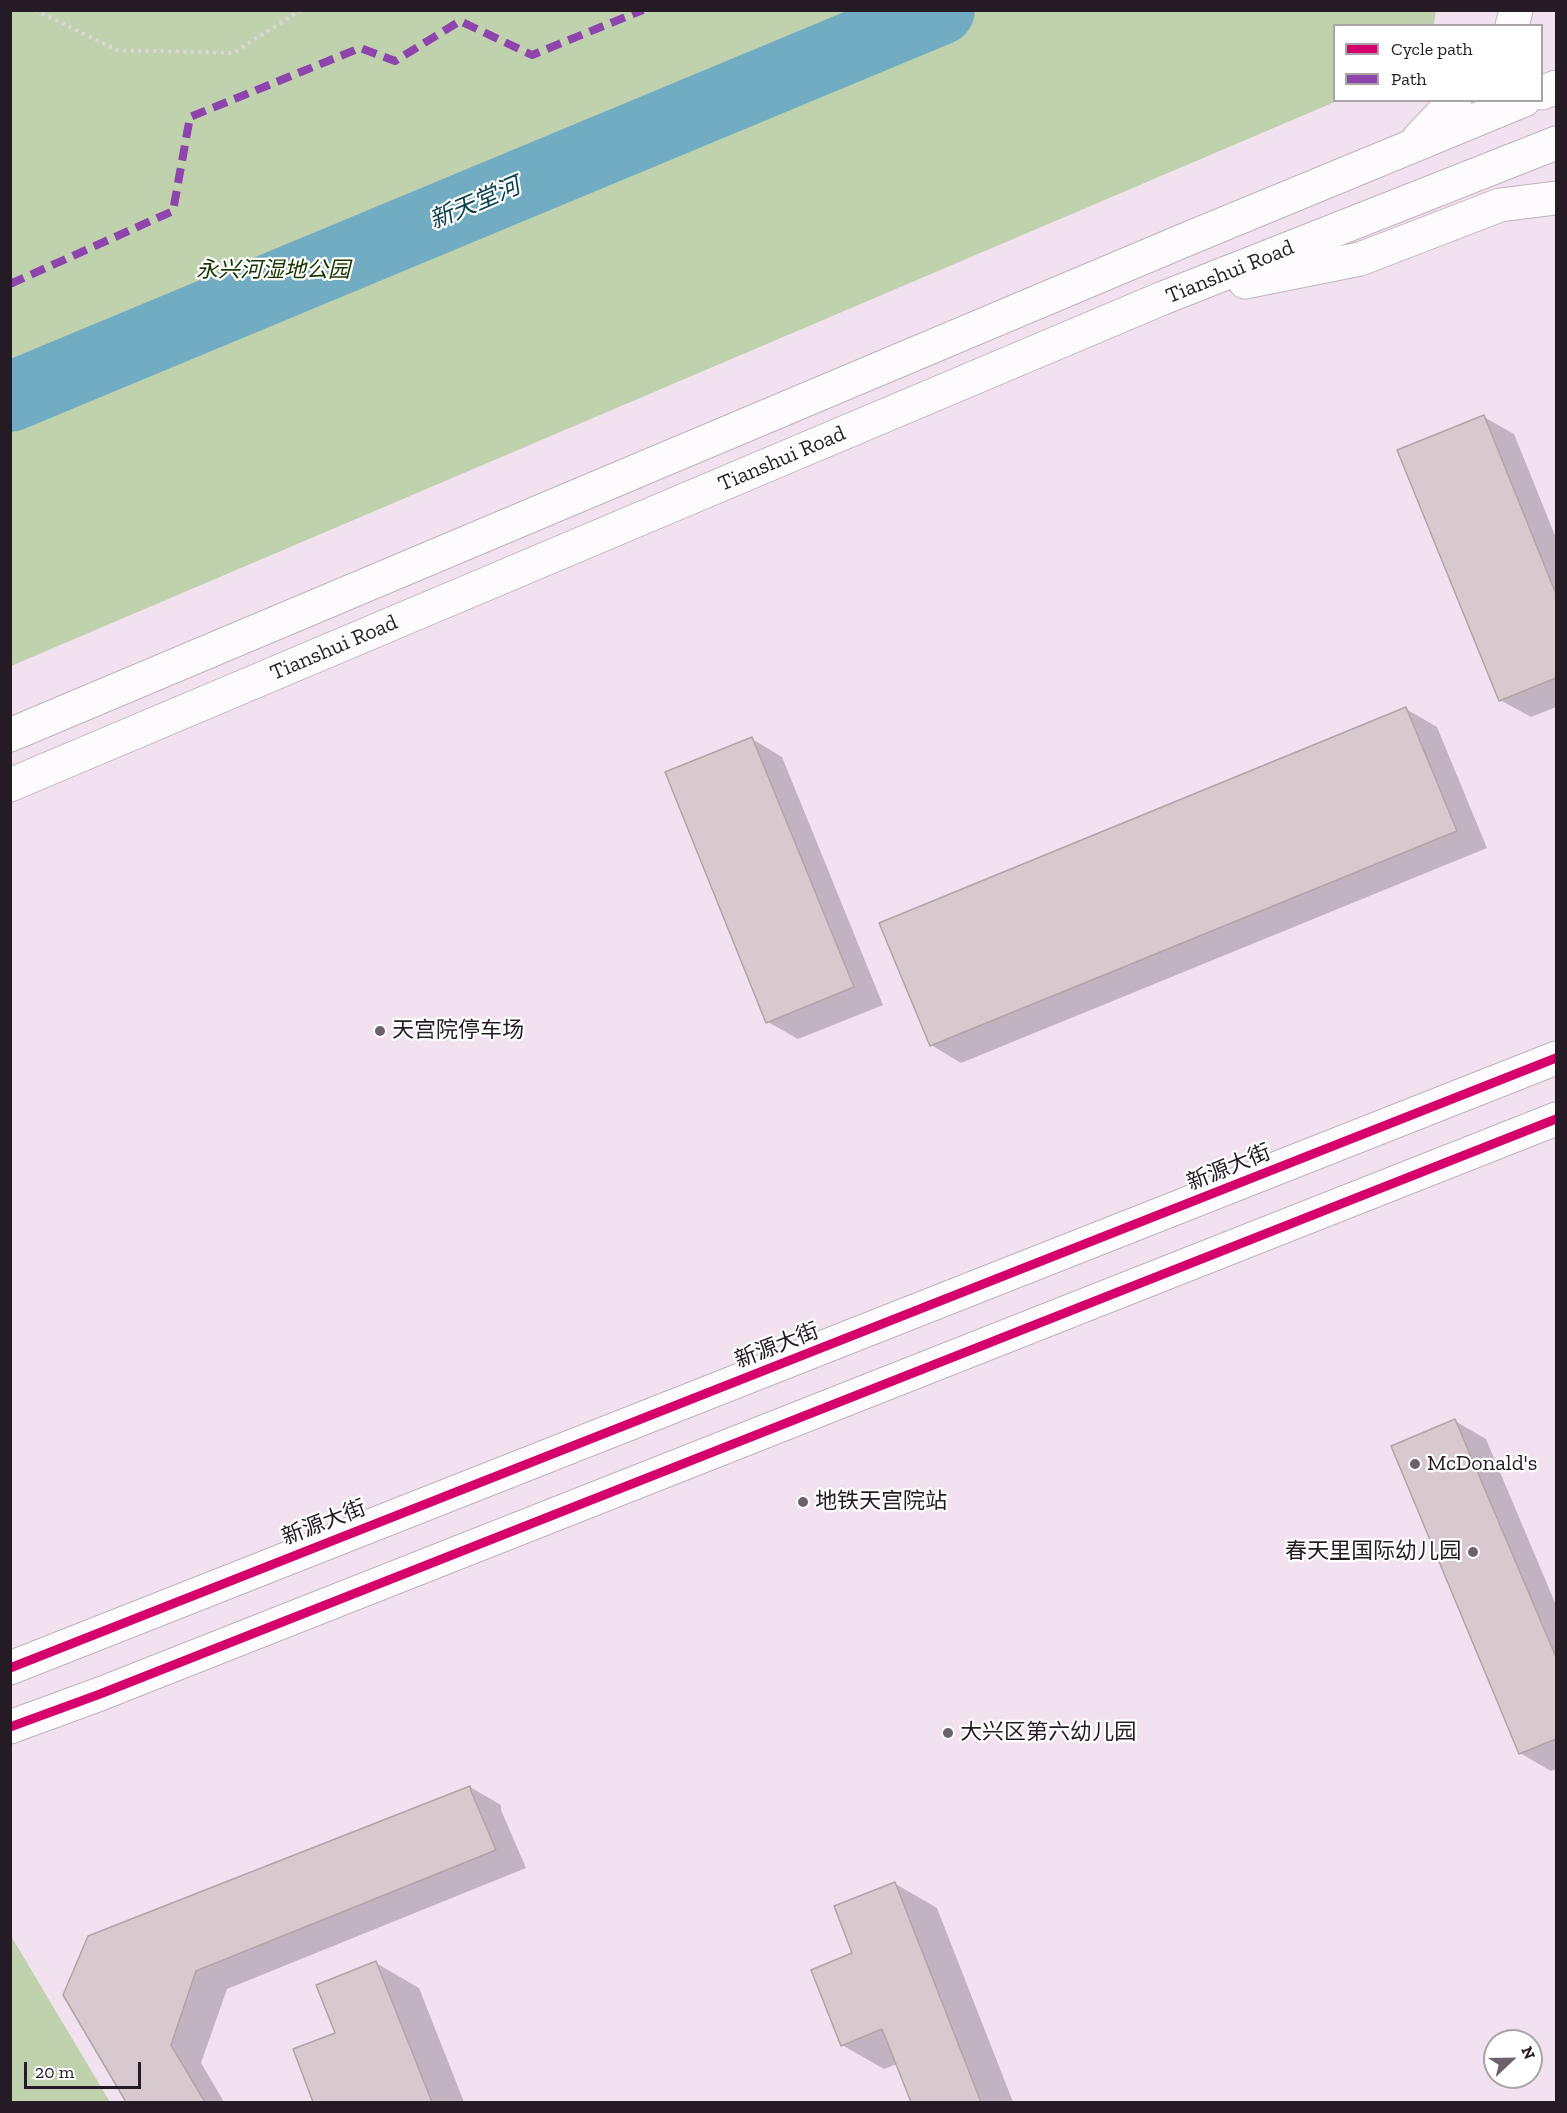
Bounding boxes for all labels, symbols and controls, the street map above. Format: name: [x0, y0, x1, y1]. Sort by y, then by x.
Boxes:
legend: [1333, 24, 1543, 102]
text: Cycle path: [1391, 38, 1473, 60]
text: Path: [1391, 68, 1427, 90]
water label: 新天堂河: [425, 172, 525, 236]
street label: Tianshui Road: [1162, 234, 1298, 310]
park label: 永兴河湿地公园: [196, 258, 350, 284]
street label: Tianshui Road: [714, 420, 850, 498]
street label: Tianshui Road: [266, 609, 402, 687]
place label: 天宫院停车场: [392, 1018, 524, 1044]
marker: 天宫院停车场: [373, 1024, 387, 1038]
street label: 新源大街: [1183, 1139, 1275, 1197]
street label: 新源大街: [731, 1318, 823, 1374]
place label: McDonald's: [1427, 1451, 1537, 1477]
marker: McDonald's: [1408, 1457, 1422, 1471]
place label: 地铁天宫院站: [815, 1489, 947, 1515]
street label: 新源大街: [278, 1495, 370, 1551]
marker: 地铁天宫院站: [796, 1495, 810, 1509]
place label: 春天里国际幼儿园: [1285, 1539, 1461, 1565]
marker: 春天里国际幼儿园: [1466, 1545, 1480, 1559]
place label: 大兴区第六幼儿园: [960, 1720, 1136, 1746]
marker: 大兴区第六幼儿园: [941, 1726, 955, 1740]
north arrow: [1483, 2029, 1543, 2089]
text: N: [1517, 2044, 1539, 2062]
scale bar: [27, 2050, 144, 2088]
text: 20 m: [35, 2061, 74, 2083]

